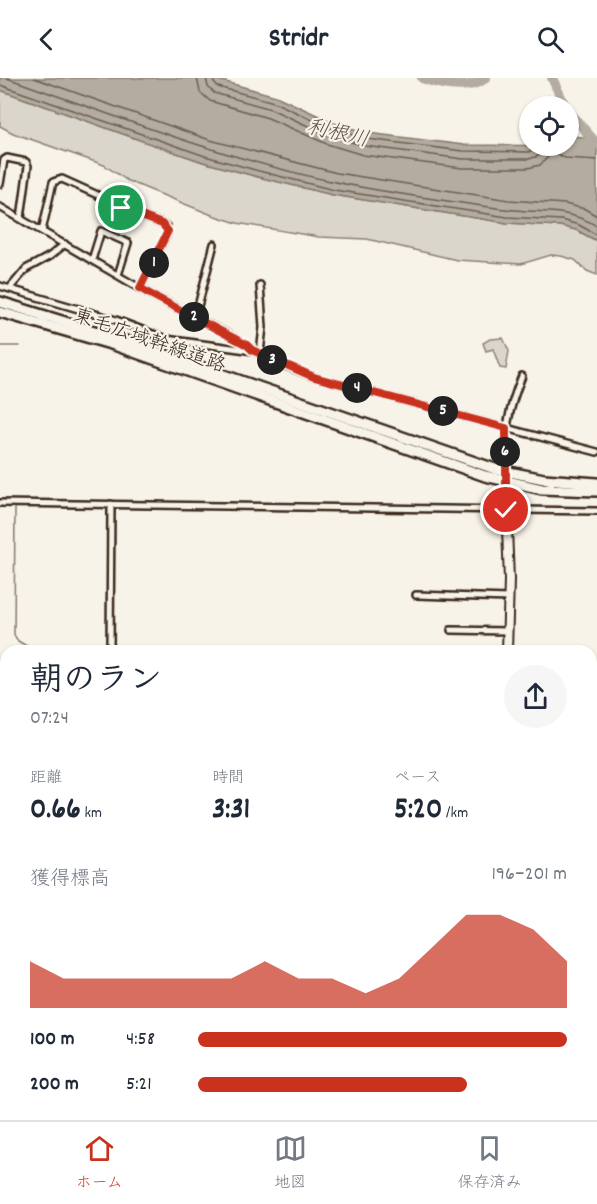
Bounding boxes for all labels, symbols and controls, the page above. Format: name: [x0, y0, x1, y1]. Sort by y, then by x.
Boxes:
text: Stridr: [269, 20, 328, 59]
icon: back: [30, 23, 63, 56]
icon: search: [534, 23, 567, 56]
map controls: [519, 96, 579, 156]
button: locate: [519, 96, 579, 156]
water label: 利根川: [303, 113, 371, 157]
pin: [95, 182, 146, 233]
icon: arrive: [104, 191, 137, 224]
pin: 1: [139, 248, 169, 278]
text: 1: [152, 251, 156, 274]
pin: 2: [179, 302, 209, 332]
street label: 東毛広域幹線道路: [69, 303, 229, 381]
text: 2: [191, 305, 198, 328]
pin: 3: [257, 345, 287, 375]
text: 3: [268, 348, 276, 371]
pin: 4: [342, 373, 372, 403]
text: 4: [354, 376, 360, 399]
pin: 5: [428, 396, 458, 426]
text: 5: [439, 399, 447, 422]
pin: 6: [490, 437, 520, 467]
text: 6: [501, 440, 509, 463]
pin: [480, 484, 531, 535]
icon: check: [489, 493, 522, 526]
text: 朝のラン: [30, 659, 162, 706]
button: share: [504, 665, 567, 728]
text: 07:24: [30, 705, 69, 733]
text: 距離: [30, 767, 62, 790]
text: 時間: [212, 767, 244, 790]
text: ペース: [394, 767, 441, 790]
text: 0.66: [30, 790, 81, 833]
text: 3:31: [212, 790, 250, 833]
text: 5:20: [394, 790, 442, 833]
text: km: [81, 802, 102, 825]
text: /km: [442, 802, 468, 825]
text: 196–201 m: [491, 861, 567, 889]
text: 獲得標高: [30, 866, 110, 894]
text: 100 m: [30, 1026, 75, 1054]
text: 4:58: [126, 1026, 155, 1054]
text: 200 m: [30, 1071, 79, 1099]
text: 5:21: [126, 1071, 152, 1099]
tab: ホーム: [75, 1132, 123, 1195]
tab: 地図: [274, 1132, 307, 1195]
tab: 保存済み: [458, 1132, 522, 1195]

